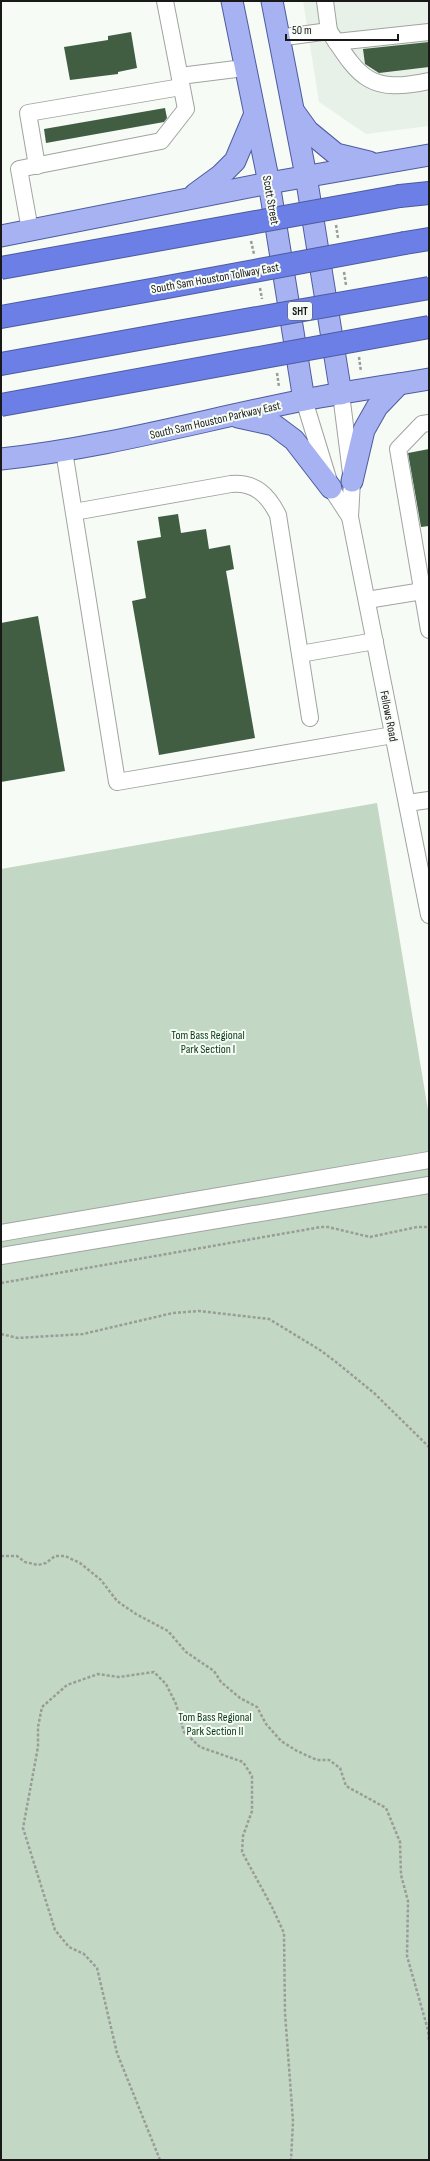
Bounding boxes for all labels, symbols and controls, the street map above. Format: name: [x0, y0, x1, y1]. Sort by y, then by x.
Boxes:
scale bar: [286, 16, 398, 42]
text: 50 m: [292, 23, 312, 38]
street label: Scott Street: [259, 174, 282, 226]
street label: South Sam Houston Tollway East: [150, 260, 281, 297]
road number: SHT: [288, 302, 312, 320]
street label: South Sam Houston Parkway East: [148, 398, 282, 443]
street label: Fellows Road: [376, 689, 401, 743]
park label: Tom Bass Regional Park Section I: [171, 1028, 245, 1057]
park label: Tom Bass Regional Park Section II: [178, 1710, 252, 1739]

